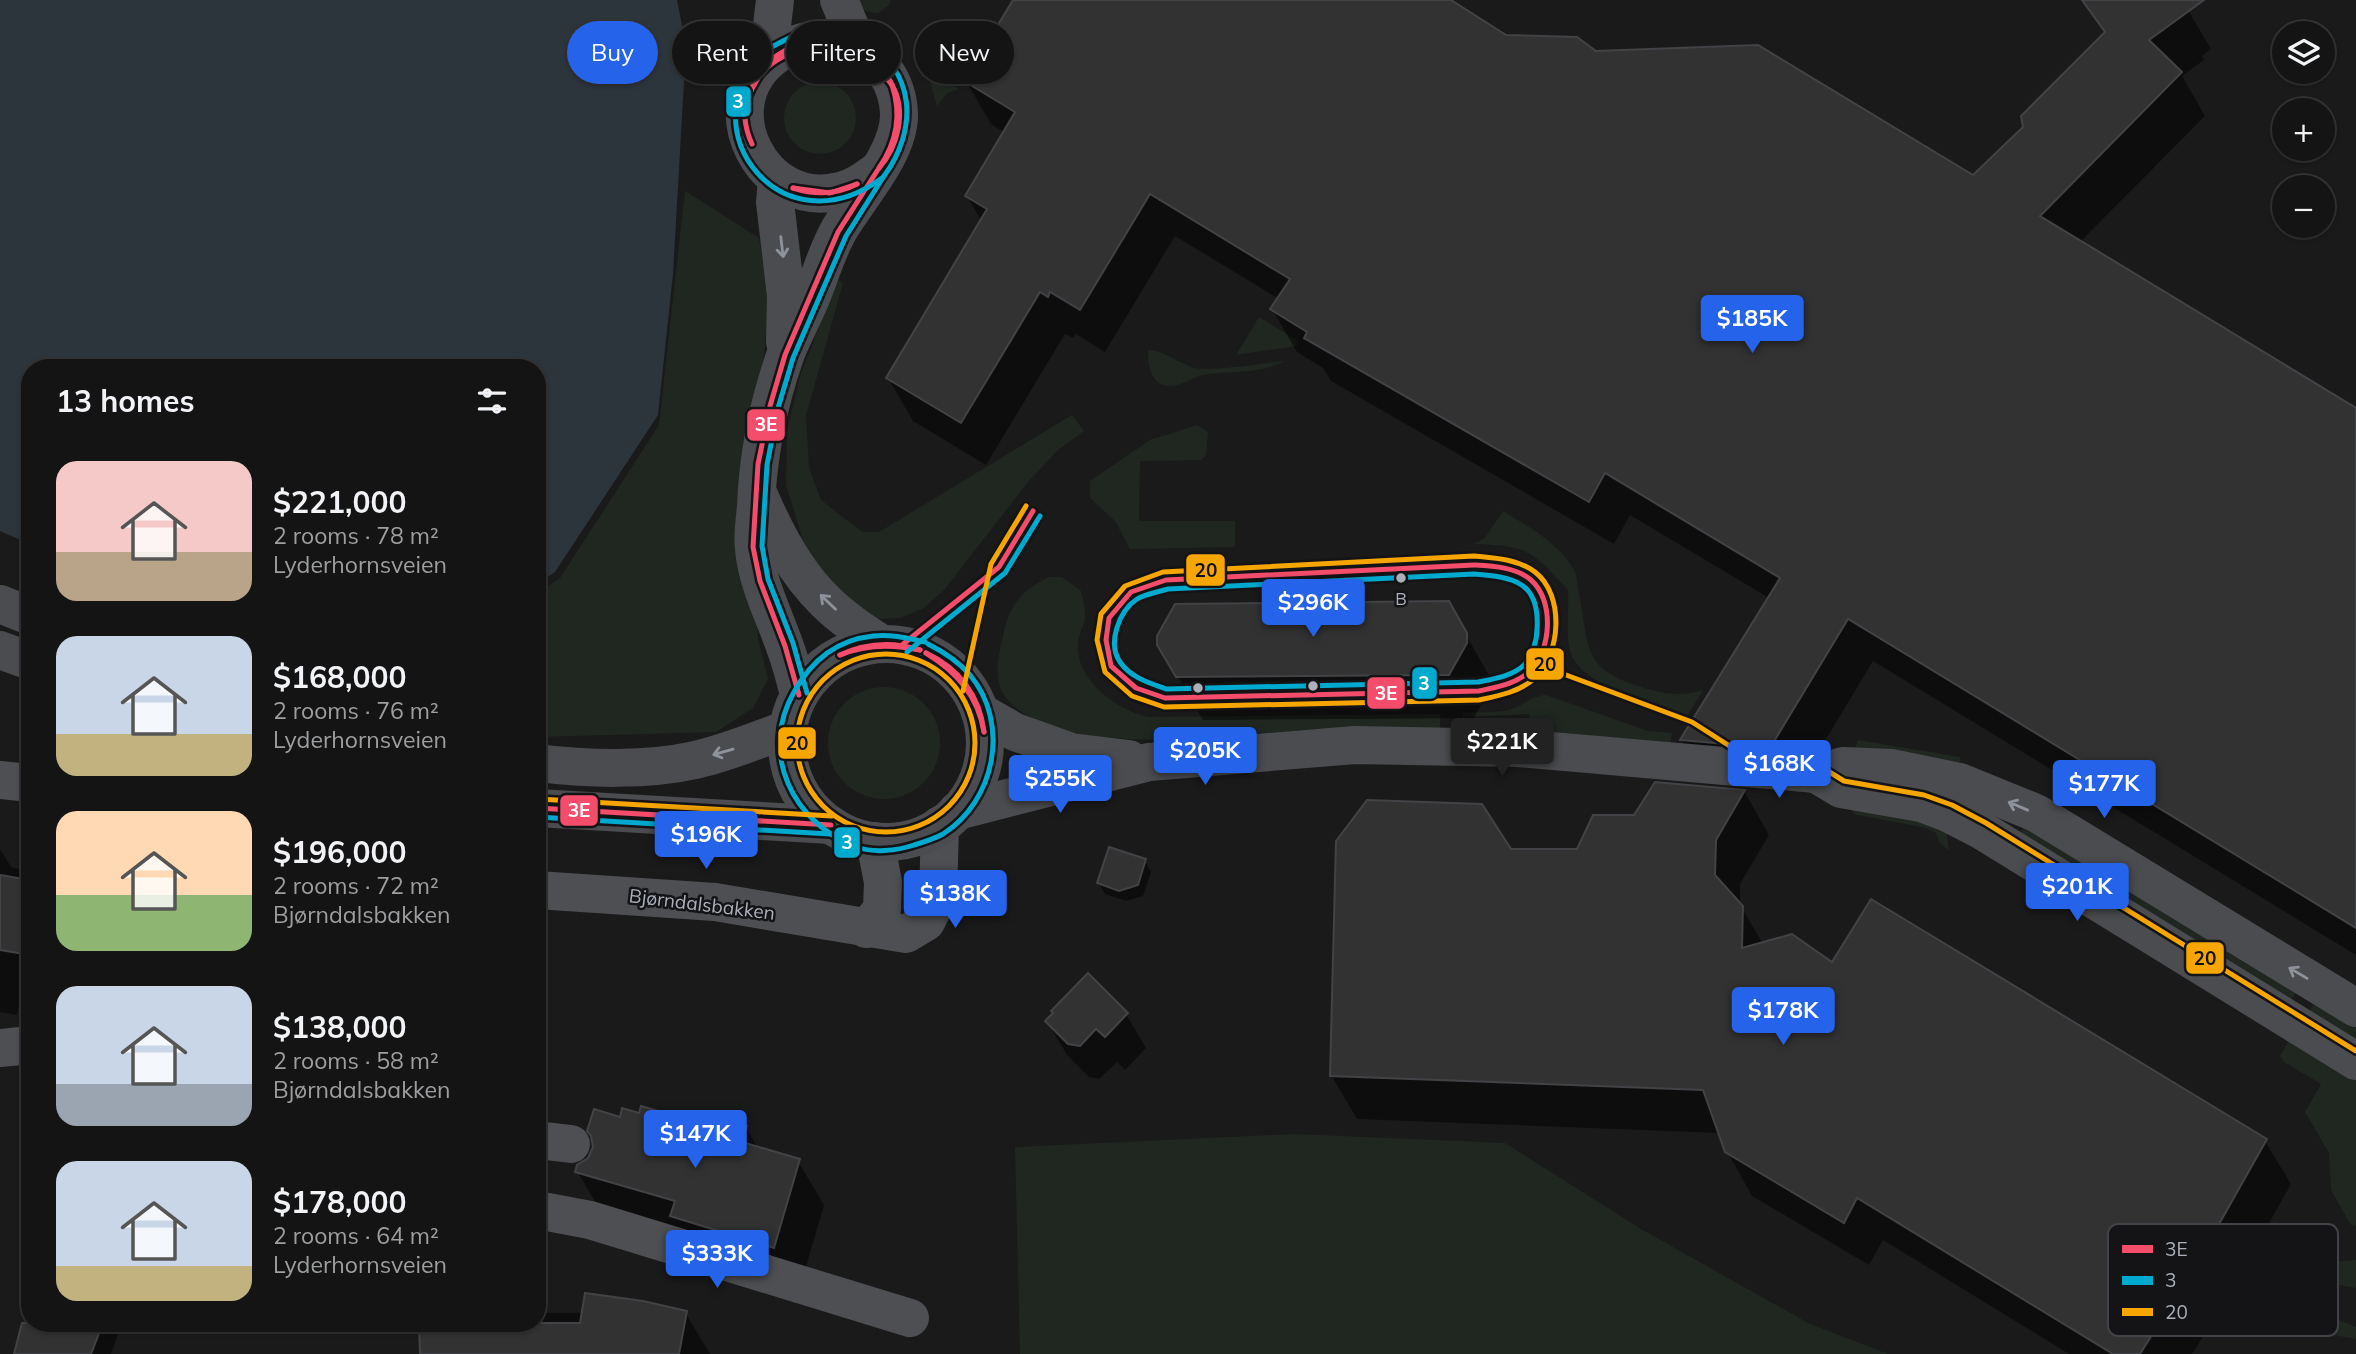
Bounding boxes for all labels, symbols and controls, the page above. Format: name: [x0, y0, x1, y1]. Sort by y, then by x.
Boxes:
chip: Buy: [567, 21, 658, 84]
chip: Rent: [672, 21, 772, 84]
chip: Filters: [786, 21, 901, 84]
chip: New: [915, 21, 1014, 84]
map controls: [2272, 21, 2335, 238]
button: layers: [2272, 21, 2335, 84]
line badge: 3: [725, 85, 752, 118]
text: 3: [732, 89, 744, 113]
button: +: [2272, 98, 2335, 161]
button: −: [2272, 175, 2335, 238]
one-way arrow: [775, 236, 788, 258]
pin: $185K: [1703, 296, 1801, 355]
text: $185K: [1717, 303, 1787, 332]
text: 13 homes: [56, 382, 195, 420]
icon: filters: [473, 382, 511, 420]
line badge: 3E: [746, 408, 786, 442]
text: 3E: [755, 412, 777, 436]
text: $221,000: [273, 483, 406, 521]
icon: home: [112, 489, 196, 573]
text: 2 rooms · 78 m²: [273, 521, 439, 550]
text: Lyderhornsveien: [273, 550, 447, 579]
line badge: 20: [1185, 553, 1226, 587]
text: 20: [1195, 558, 1217, 582]
marker: B: [1394, 571, 1408, 585]
pin: $296K: [1264, 580, 1362, 639]
text: $296K: [1278, 587, 1348, 616]
place label: B: [1395, 588, 1407, 609]
one-way arrow: [820, 594, 837, 611]
line badge: 20: [1525, 647, 1565, 681]
text: 20: [1534, 652, 1556, 676]
text: $168,000: [273, 658, 406, 696]
icon: home: [112, 664, 196, 748]
line badge: 3: [1411, 666, 1438, 700]
text: 3: [1418, 671, 1430, 695]
line badge: 3E: [1366, 676, 1406, 710]
unlabelled marker: [1306, 679, 1320, 693]
unlabelled marker: [1191, 681, 1205, 695]
text: 3E: [1375, 681, 1397, 705]
text: 2 rooms · 76 m²: [273, 696, 439, 725]
pin: $221K: [1453, 718, 1551, 778]
text: Lyderhornsveien: [273, 725, 447, 754]
line badge: 20: [777, 726, 817, 760]
text: $221K: [1467, 726, 1537, 755]
pin: $205K: [1156, 728, 1254, 787]
text: 20: [786, 731, 808, 755]
text: $205K: [1170, 735, 1240, 764]
pin: $168K: [1730, 740, 1828, 800]
one-way arrow: [713, 746, 735, 759]
text: $168K: [1744, 748, 1814, 777]
pin: $255K: [1011, 756, 1109, 815]
pin: $177K: [2055, 760, 2153, 820]
text: $255K: [1025, 763, 1095, 792]
text: $177K: [2069, 768, 2139, 797]
line badge: 3E: [559, 794, 599, 827]
text: 3E: [568, 798, 590, 822]
one-way arrow: [2008, 799, 2029, 812]
pin: $196K: [657, 812, 755, 871]
text: $196K: [671, 819, 741, 848]
line badge: 3: [833, 826, 861, 859]
text: 3: [841, 830, 853, 854]
text: $196,000: [273, 833, 406, 871]
icon: home: [112, 839, 196, 923]
pin: $201K: [2028, 864, 2126, 923]
pin: $138K: [906, 870, 1004, 930]
text: 2 rooms · 72 m²: [273, 871, 439, 900]
text: $201K: [2042, 871, 2112, 900]
text: $138K: [920, 878, 990, 907]
street label: Bjørndalsbakken: [628, 883, 776, 925]
text: Bjørndalsbakken: [273, 900, 451, 929]
line badge: 20: [2185, 941, 2225, 975]
text: 20: [2194, 946, 2216, 970]
one-way arrow: [2288, 965, 2308, 979]
pin: $178K: [1734, 988, 1832, 1047]
text: $178K: [1748, 995, 1818, 1024]
text: $138,000: [273, 1008, 406, 1046]
icon: home: [112, 1014, 196, 1098]
text: 2 rooms · 58 m²: [273, 1046, 439, 1075]
text: Bjørndalsbakken: [273, 1075, 451, 1104]
pin: $147K: [646, 1110, 744, 1170]
text: $147K: [660, 1118, 730, 1147]
text: $178,000: [273, 1183, 406, 1221]
icon: home: [112, 1189, 196, 1273]
text: 2 rooms · 64 m²: [273, 1221, 439, 1250]
legend: [2108, 1224, 2338, 1336]
pin: $333K: [668, 1230, 766, 1290]
text: 3E: [2165, 1237, 2188, 1261]
text: $333K: [682, 1238, 752, 1267]
text: Lyderhornsveien: [273, 1250, 447, 1279]
text: 3: [2165, 1268, 2176, 1292]
text: 20: [2165, 1300, 2188, 1324]

